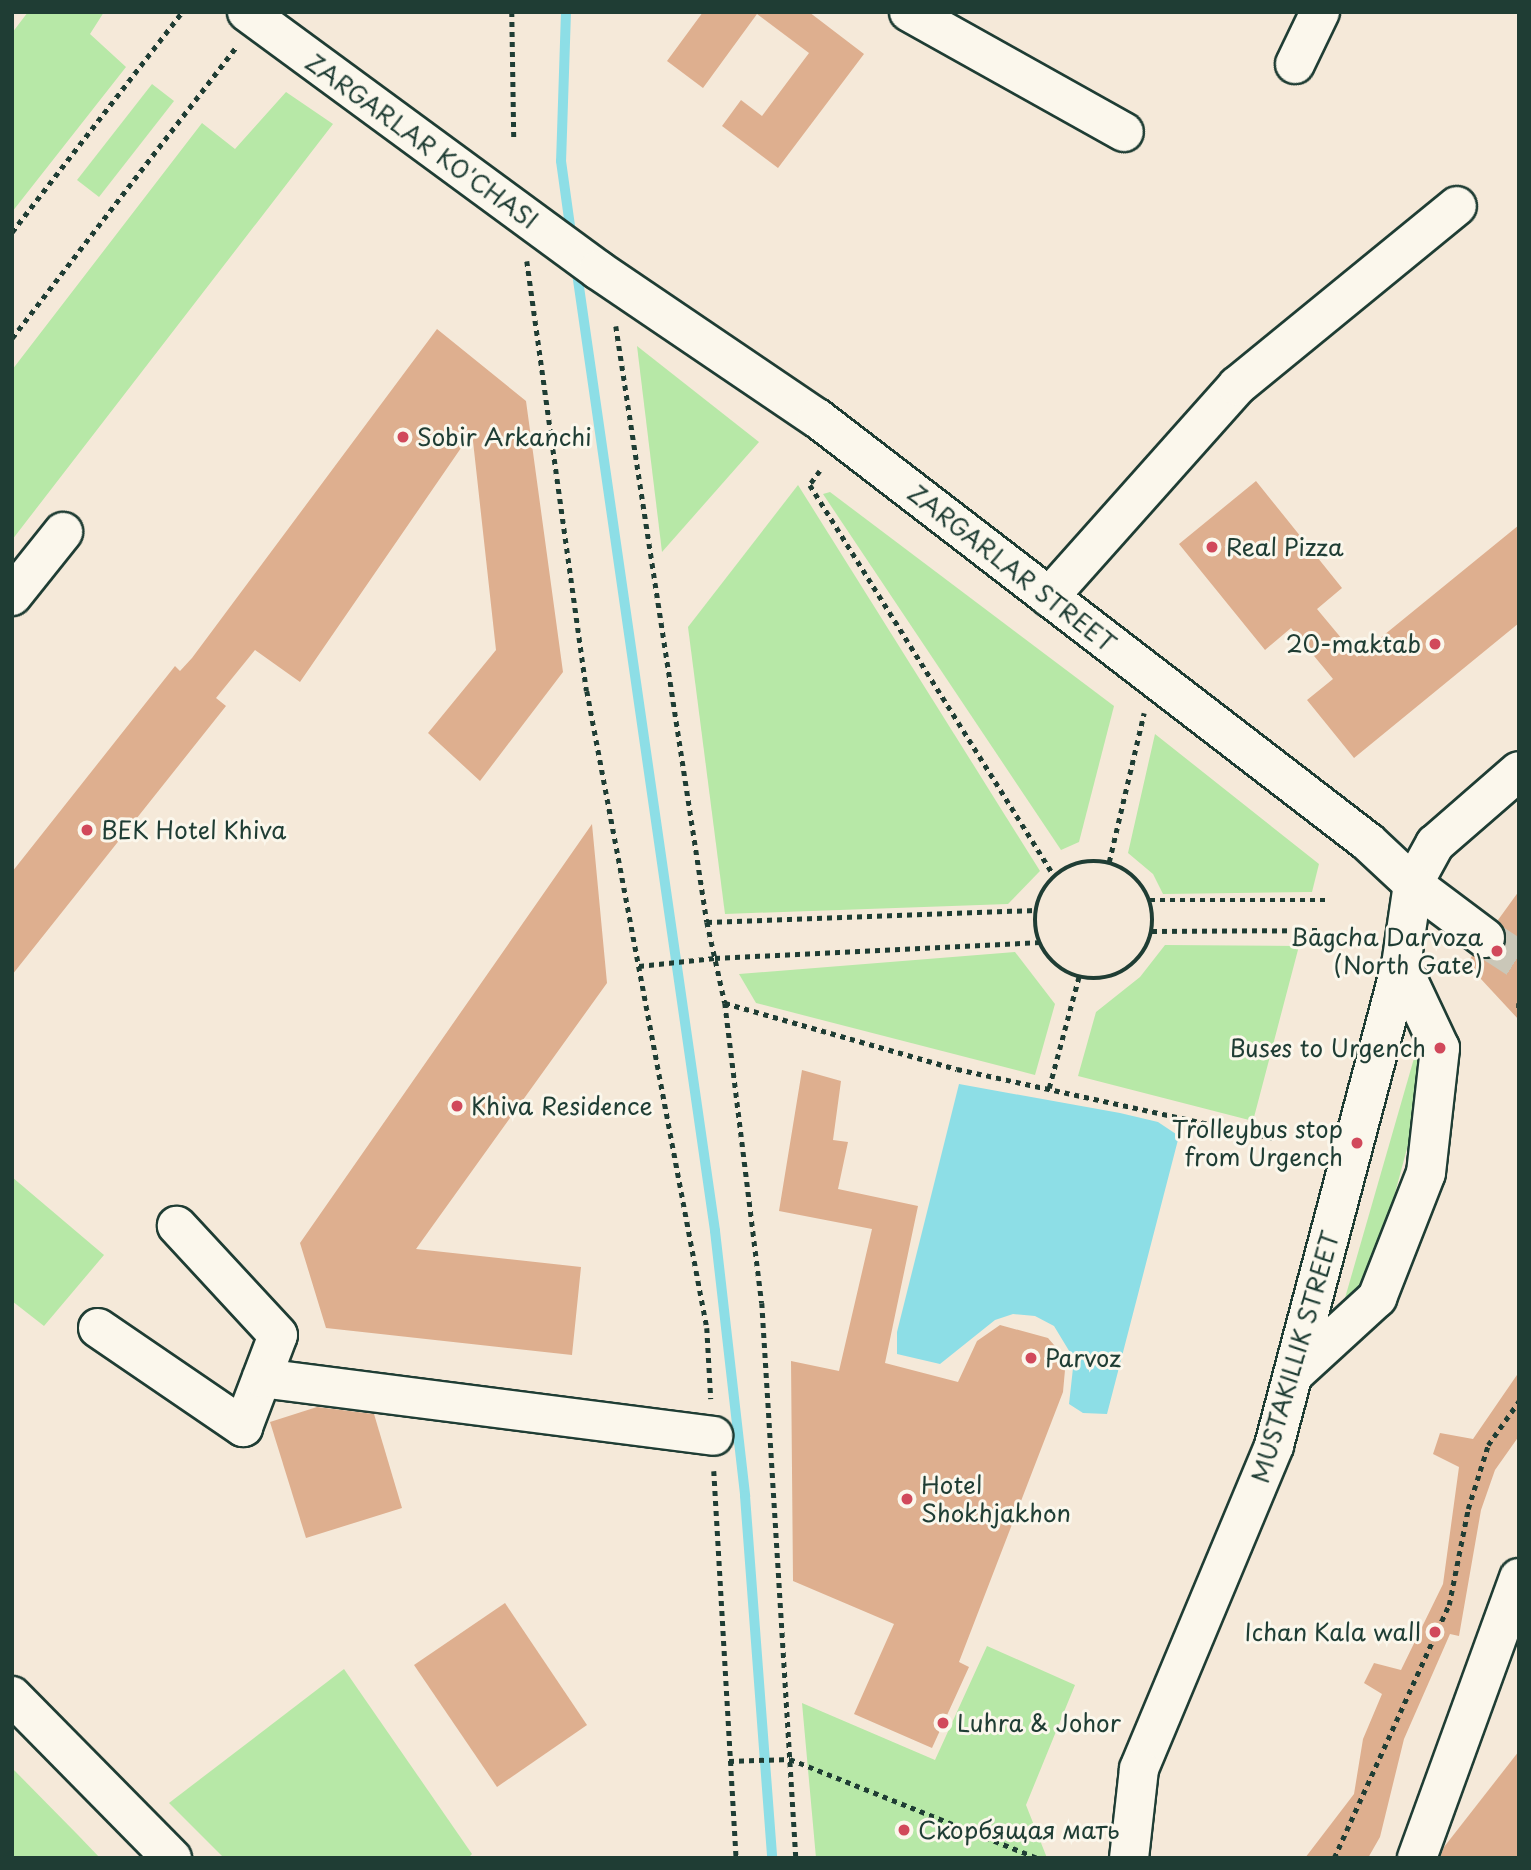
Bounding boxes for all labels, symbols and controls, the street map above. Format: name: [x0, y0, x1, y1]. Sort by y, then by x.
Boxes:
street label: ZARGARLAR KO'CHASI: [300, 47, 544, 235]
place label: Sobir Arkanchi: [417, 423, 592, 451]
marker: Sobir Arkanchi: [395, 429, 411, 445]
street label: ZARGARLAR STREET: [902, 478, 1122, 658]
place label: Real Pizza: [1226, 533, 1343, 561]
marker: Real Pizza: [1204, 539, 1220, 555]
place label: 20-maktab: [1286, 630, 1421, 658]
marker: 20-maktab: [1427, 636, 1443, 652]
place label: BEK Hotel Khiva: [101, 816, 288, 844]
marker: BEK Hotel Khiva: [79, 822, 95, 838]
place label: Bagcha Darvoza (North Gate): [1293, 923, 1483, 979]
marker: Bagcha Darvoza (North Gate): [1489, 943, 1505, 959]
place label: Buses to Urgench: [1229, 1034, 1426, 1062]
marker: Buses to Urgench: [1432, 1040, 1448, 1056]
place label: Khiva Residence: [471, 1092, 653, 1120]
marker: Khiva Residence: [449, 1098, 465, 1114]
place label: Trolleybus stop from Urgench: [1172, 1115, 1343, 1171]
marker: Trolleybus stop from Urgench: [1349, 1135, 1365, 1151]
street label: MUSTAKILLIK STREET: [1245, 1227, 1345, 1487]
place label: Parvoz: [1045, 1344, 1121, 1372]
marker: Parvoz: [1023, 1350, 1039, 1366]
place label: Hotel Shokhjakhon: [921, 1471, 1071, 1527]
marker: Hotel Shokhjakhon: [899, 1491, 915, 1507]
place label: Ichan Kala wall: [1243, 1618, 1421, 1646]
marker: Ichan Kala wall: [1427, 1624, 1443, 1640]
place label: Luhra & Johor: [957, 1709, 1122, 1737]
marker: Luhra & Johor: [935, 1715, 951, 1731]
place label: Скорбящая мать: [918, 1816, 1121, 1844]
marker: Скорбящая мать: [896, 1822, 912, 1838]

